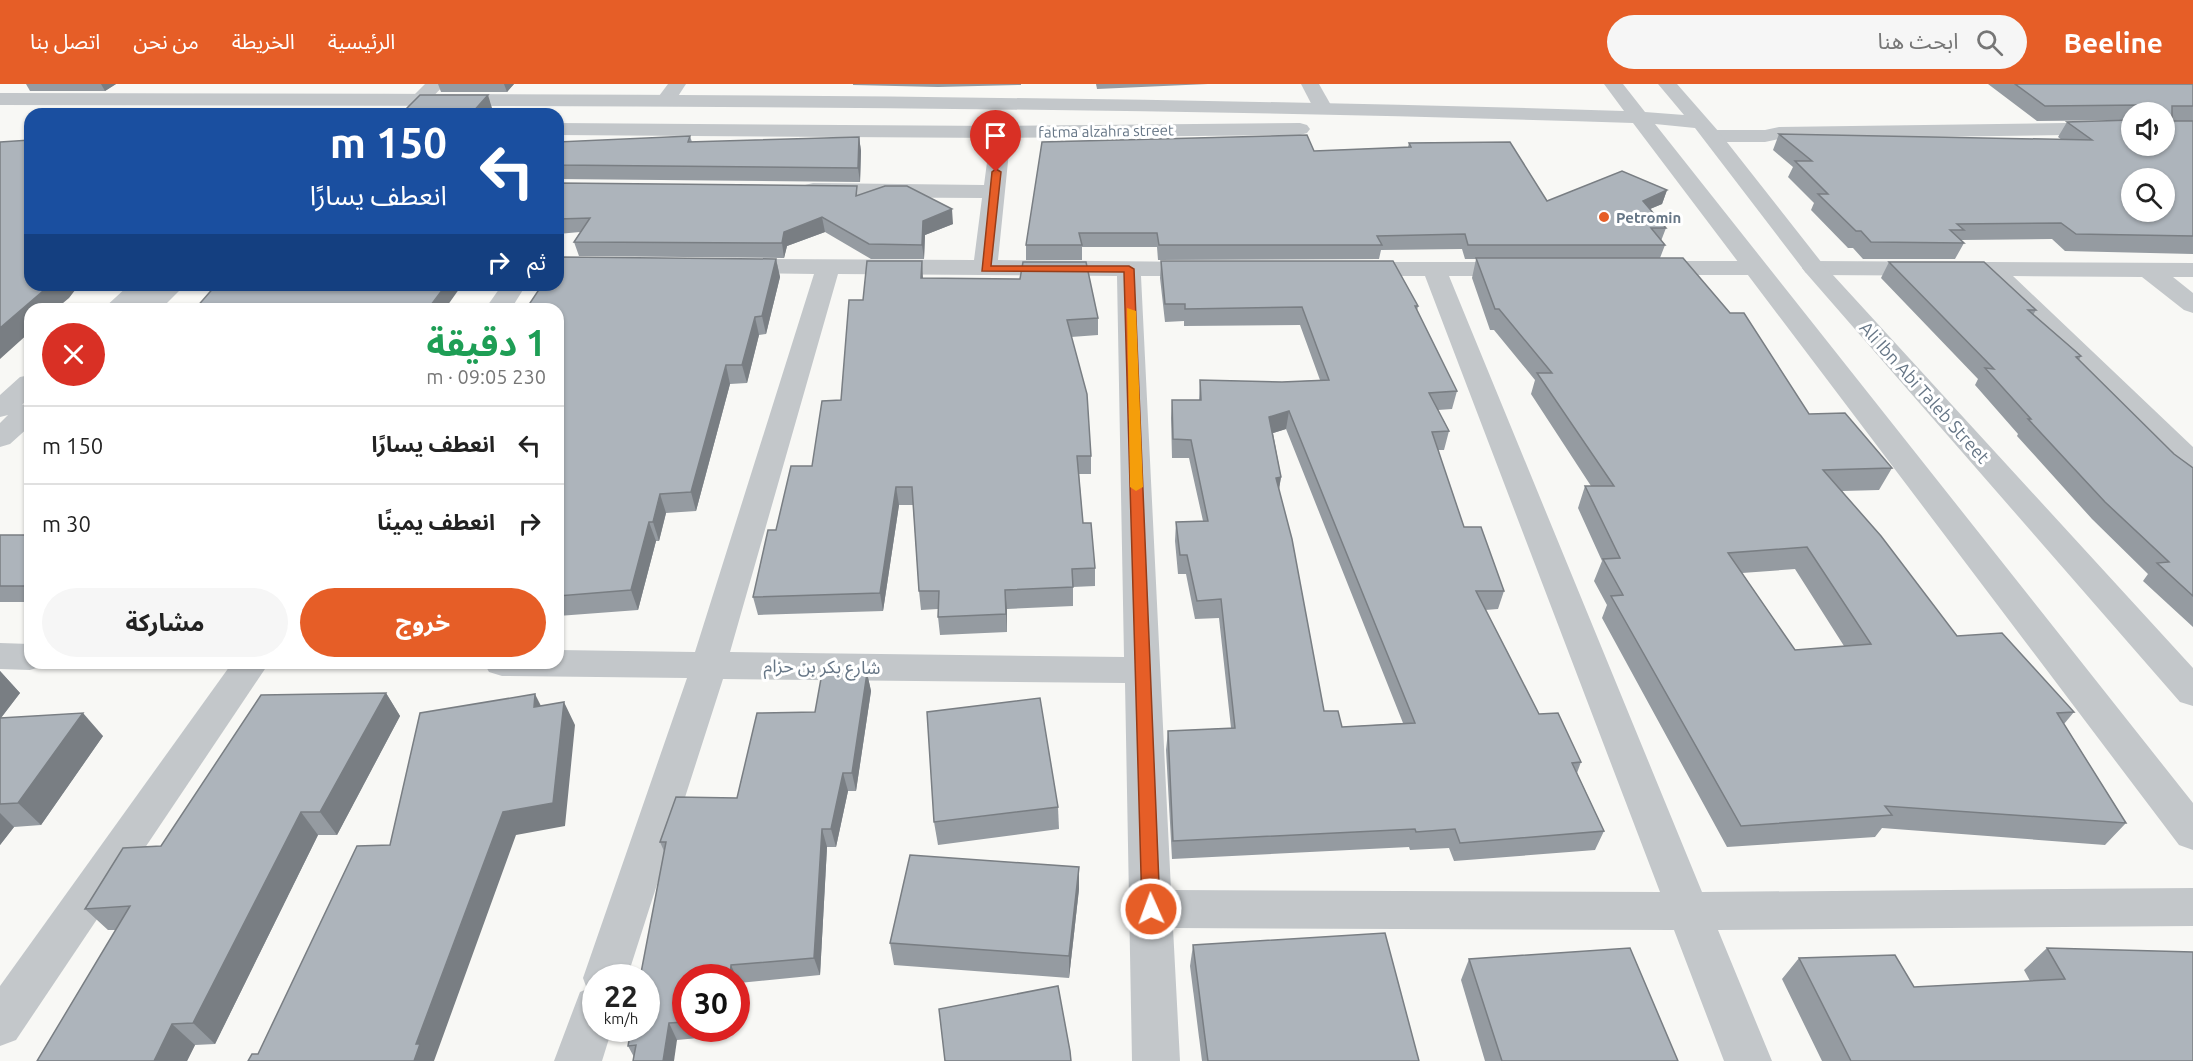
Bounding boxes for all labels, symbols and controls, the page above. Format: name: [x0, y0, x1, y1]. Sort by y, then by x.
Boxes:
search box: [1607, 15, 2027, 69]
icon: search: [1973, 26, 2006, 59]
text: Beeline: [2063, 27, 2163, 58]
text: ابحث هنا: [1878, 28, 1958, 53]
text: اتصل بنا: [30, 29, 100, 53]
text: من نحن: [133, 29, 199, 53]
text: الخريطة: [232, 29, 295, 53]
text: الرئيسية: [328, 29, 395, 53]
map controls: [2121, 102, 2175, 222]
button: sound: [2121, 102, 2175, 156]
pin: [970, 110, 1021, 172]
text: 150 m: [330, 119, 447, 166]
icon: arrive: [979, 119, 1012, 152]
street label: fatma alzahra street: [1038, 121, 1174, 141]
icon: left: [468, 132, 546, 210]
button: search: [2121, 168, 2175, 222]
text: انعطف يسارًا: [310, 180, 447, 210]
place label: Petromin: [1616, 209, 1681, 226]
marker: Petromin: [1597, 210, 1611, 224]
icon: right: [482, 246, 515, 279]
text: ثم: [527, 249, 546, 274]
street label: Ali Ibn Abi Taleb Street: [1856, 317, 1994, 467]
text: 1 دقيقة: [427, 322, 546, 363]
button: close: [42, 323, 105, 386]
text: 230 m · 09:05: [426, 365, 546, 388]
icon: left: [513, 429, 546, 462]
text: انعطف يسارًا: [372, 431, 495, 456]
text: 150 m: [42, 433, 103, 458]
icon: right: [513, 507, 546, 540]
text: انعطف يمينًا: [377, 509, 495, 534]
text: 30 m: [42, 511, 91, 536]
button: مشاركة: [42, 588, 288, 657]
button: خروج: [300, 588, 546, 657]
street label: شارع بكر بن حزام: [763, 655, 881, 682]
position arrow: [1119, 877, 1183, 941]
speed limit sign: 30: [672, 964, 750, 1042]
text: 22: [604, 979, 638, 1013]
text: km/h: [604, 1010, 638, 1027]

